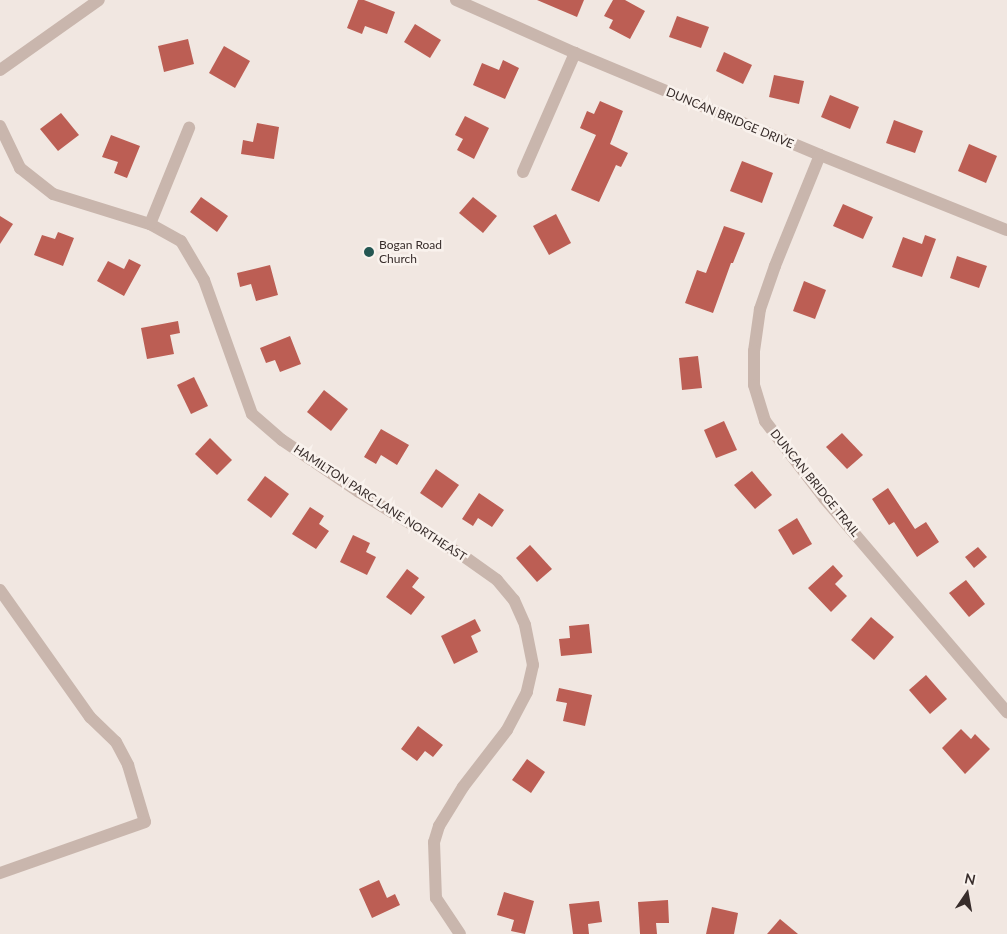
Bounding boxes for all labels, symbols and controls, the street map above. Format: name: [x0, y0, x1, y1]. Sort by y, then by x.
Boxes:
street label: DUNCAN BRIDGE DRIVE: [664, 85, 796, 151]
place label: Bogan Road Church: [379, 238, 442, 266]
marker: Bogan Road Church: [363, 246, 375, 258]
street label: DUNCAN BRIDGE TRAIL: [767, 426, 863, 540]
street label: HAMILTON PARC LANE NORTHEAST: [291, 442, 469, 564]
north arrow: [942, 869, 992, 919]
text: N: [963, 869, 977, 888]

